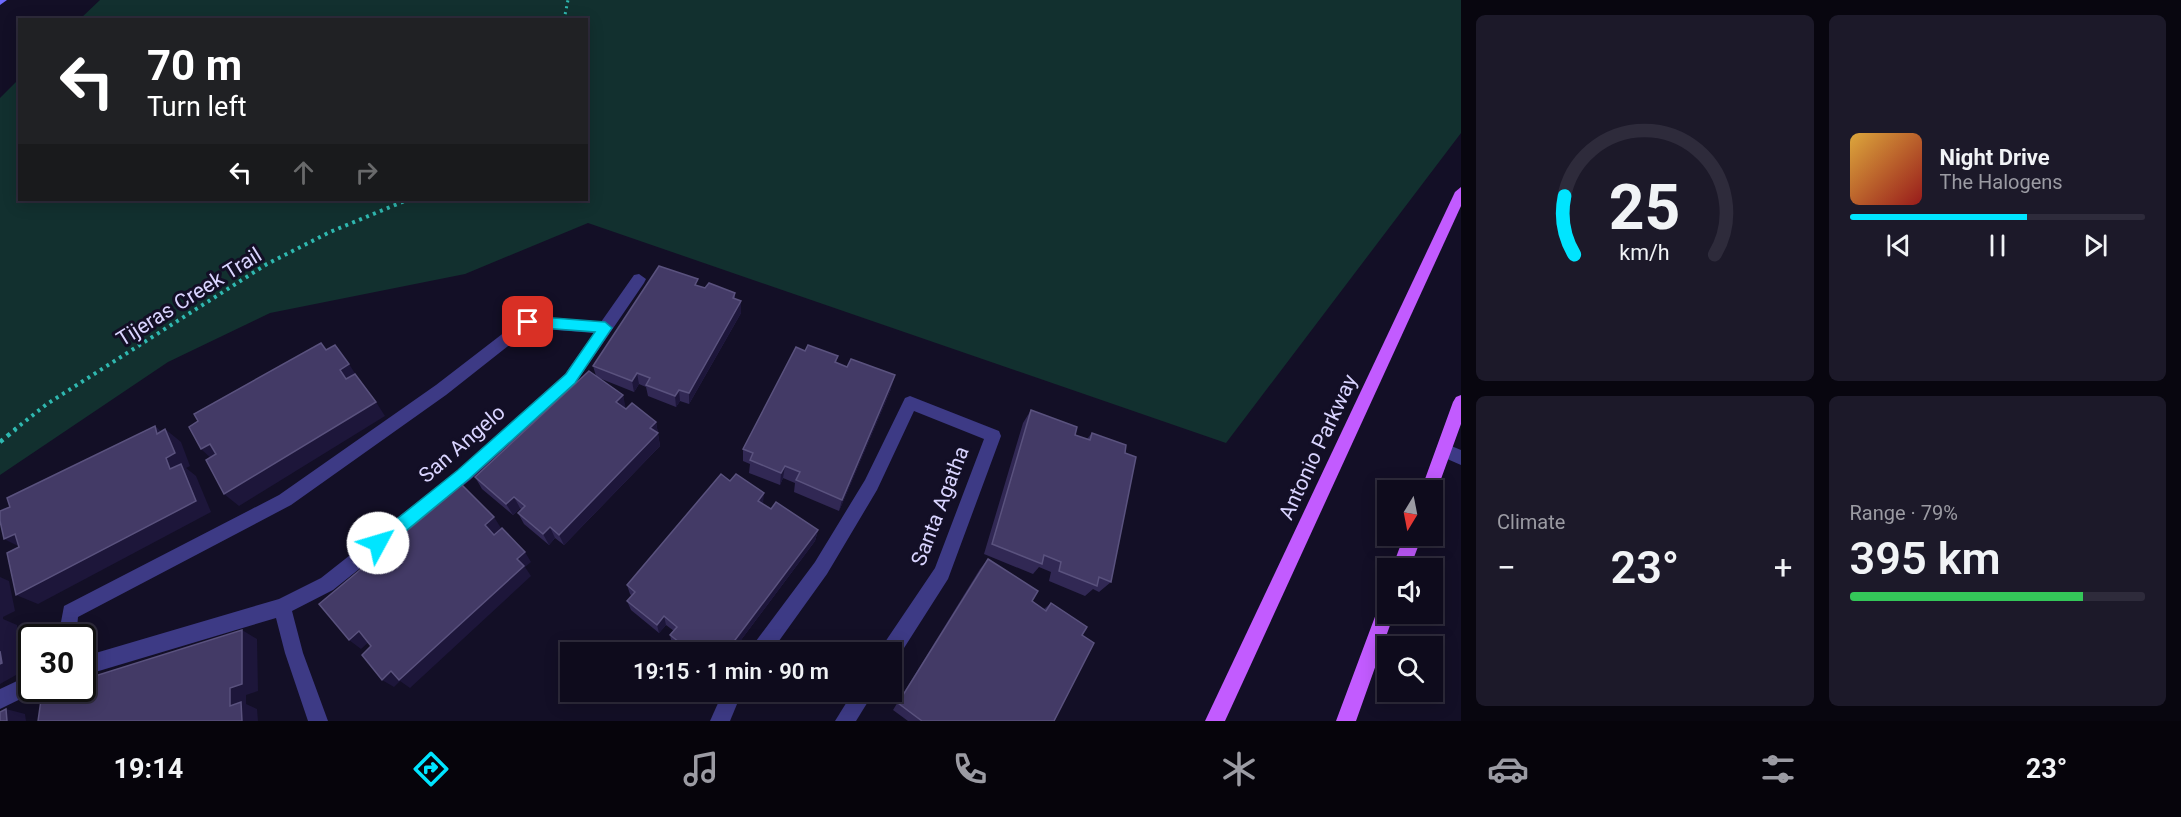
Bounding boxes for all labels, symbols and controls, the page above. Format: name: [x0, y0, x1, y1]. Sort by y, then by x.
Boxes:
text: 70 m: [147, 41, 242, 90]
icon: left: [48, 42, 126, 120]
text: Turn left: [147, 91, 247, 123]
text: Night Drive: [1940, 145, 2050, 170]
icon: left: [224, 156, 257, 189]
icon: ahead: [287, 156, 320, 189]
icon: right: [350, 156, 383, 189]
text: The Halogens: [1940, 170, 2063, 194]
text: 25: [1609, 171, 1681, 244]
icon: previous: [1882, 229, 1915, 262]
icon: pause: [1981, 229, 2014, 262]
icon: next: [2079, 229, 2112, 262]
text: km/h: [1620, 240, 1670, 265]
street label: Tijeras Creek Trail: [112, 243, 266, 351]
pin: [502, 296, 553, 347]
icon: arrive: [511, 305, 544, 338]
street label: Antonio Parkway: [1274, 371, 1362, 523]
street label: San Angelo: [414, 400, 510, 488]
street label: Santa Agatha: [906, 443, 974, 569]
north arrow: [1377, 480, 1443, 546]
map controls: [1377, 480, 1443, 702]
text: Range · 79%: [1850, 501, 1958, 525]
text: Climate: [1497, 510, 1565, 534]
position arrow: [346, 511, 410, 575]
text: 395 km: [1850, 532, 2001, 585]
text: 23°: [1610, 541, 1679, 594]
text: −: [1497, 548, 1516, 587]
text: +: [1774, 548, 1793, 587]
button: sound: [1377, 558, 1443, 624]
speed limit sign: 30: [18, 624, 96, 702]
button: search: [1377, 636, 1443, 702]
text: 19:15 · 1 min · 90 m: [633, 659, 829, 684]
icon: directions: [410, 748, 452, 790]
icon: music: [680, 748, 722, 790]
icon: phone: [949, 748, 991, 790]
icon: climate: [1218, 748, 1260, 790]
icon: car: [1487, 748, 1529, 790]
icon: filters: [1757, 748, 1799, 790]
text: 19:14: [114, 753, 183, 785]
text: 23°: [2026, 753, 2067, 785]

